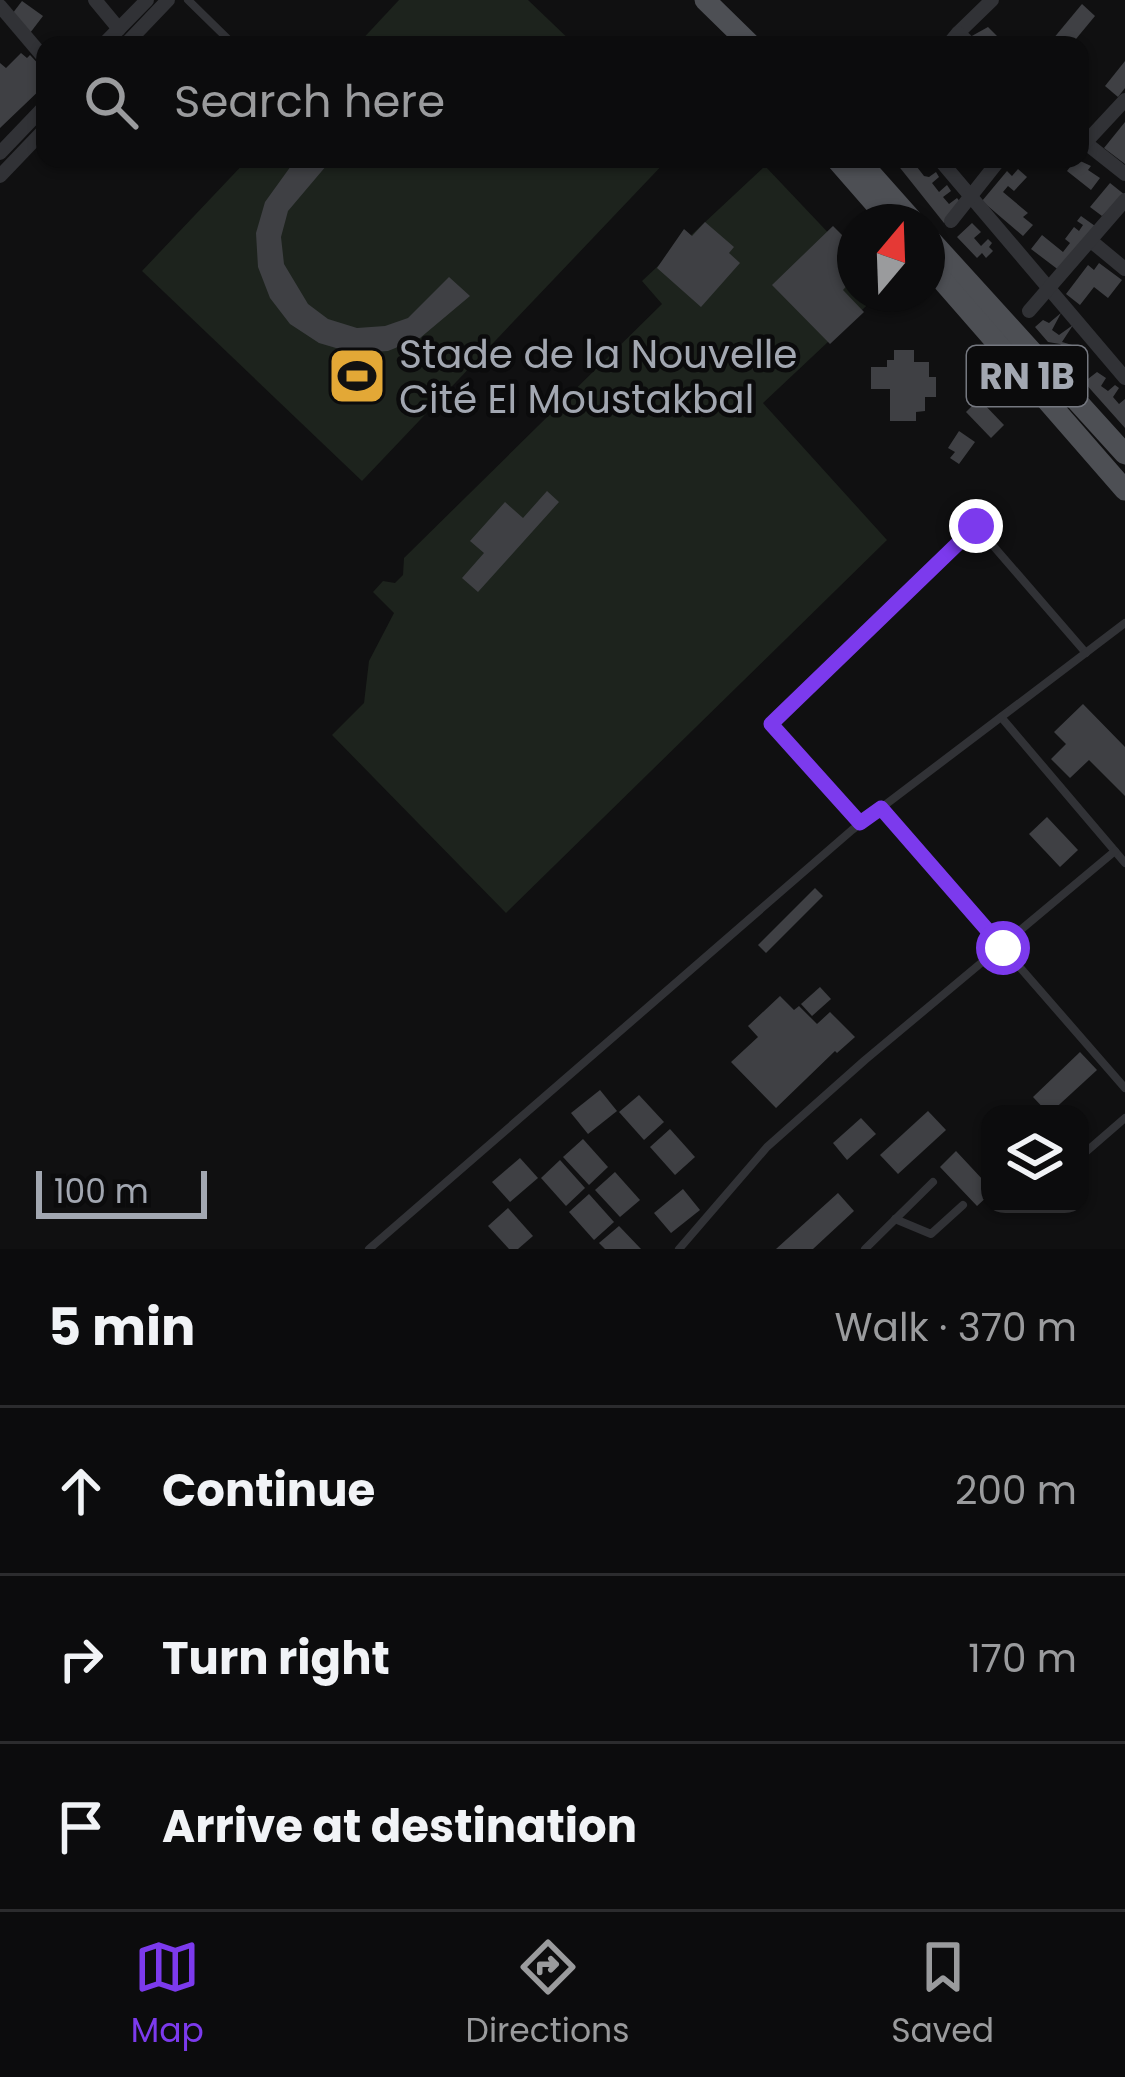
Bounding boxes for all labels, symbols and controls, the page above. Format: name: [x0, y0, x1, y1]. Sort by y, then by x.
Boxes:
search box: [36, 36, 1089, 168]
icon: search: [78, 69, 144, 135]
text: Search here: [174, 70, 445, 133]
north arrow: [837, 204, 945, 312]
place label: Stade de la Nouvelle Cité El Moustakbal: [399, 327, 798, 427]
sports icon: Stade de la Nouvelle Cité El Moustakbal: [326, 345, 388, 407]
road number: RN 1B: [967, 346, 1087, 406]
route end: [949, 499, 1003, 553]
route start: [976, 921, 1030, 975]
map controls: [981, 1105, 1089, 1213]
button: layers: [981, 1105, 1089, 1213]
scale bar: [36, 1165, 207, 1218]
text: 100 m: [54, 1168, 149, 1215]
text: 5 min: [48, 1291, 195, 1363]
text: Walk · 370 m: [834, 1300, 1077, 1355]
icon: ahead: [48, 1458, 114, 1524]
text: Continue: [162, 1459, 375, 1522]
text: 200 m: [955, 1463, 1077, 1518]
icon: right: [48, 1626, 114, 1692]
text: Turn right: [162, 1627, 390, 1690]
text: 170 m: [968, 1631, 1077, 1686]
icon: arrive: [48, 1794, 114, 1860]
text: Arrive at destination: [162, 1795, 637, 1858]
tab: Map: [131, 1934, 204, 2056]
tab: Directions: [466, 1934, 629, 2056]
tab: Saved: [891, 1934, 994, 2056]

